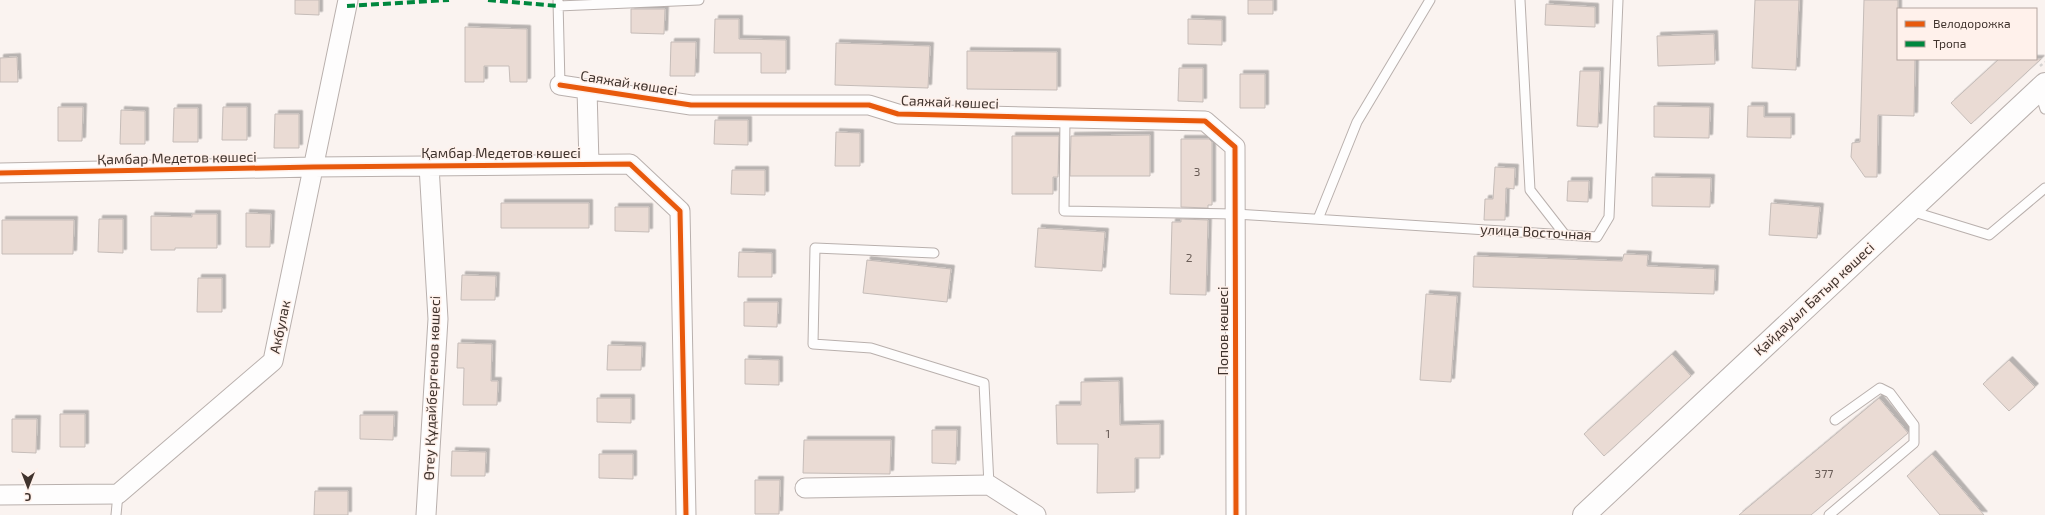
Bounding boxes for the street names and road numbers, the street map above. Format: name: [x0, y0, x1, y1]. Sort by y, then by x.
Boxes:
street label: Саяжай көшесі: [579, 66, 679, 99]
street label: Саяжай көшесі: [901, 91, 999, 112]
street label: Қамбар Медетов көшесі: [421, 144, 581, 161]
street label: Қамбар Медетов көшесі: [97, 148, 257, 167]
street label: улица Восточная: [1480, 220, 1592, 243]
street label: Қайдауыл Батыр көшесі: [1750, 238, 1877, 359]
street label: Попов көшесі: [1214, 287, 1231, 375]
street label: Өтеу Құдайбергенов көшесі: [420, 295, 443, 481]
street label: Акбулак: [266, 298, 294, 355]

